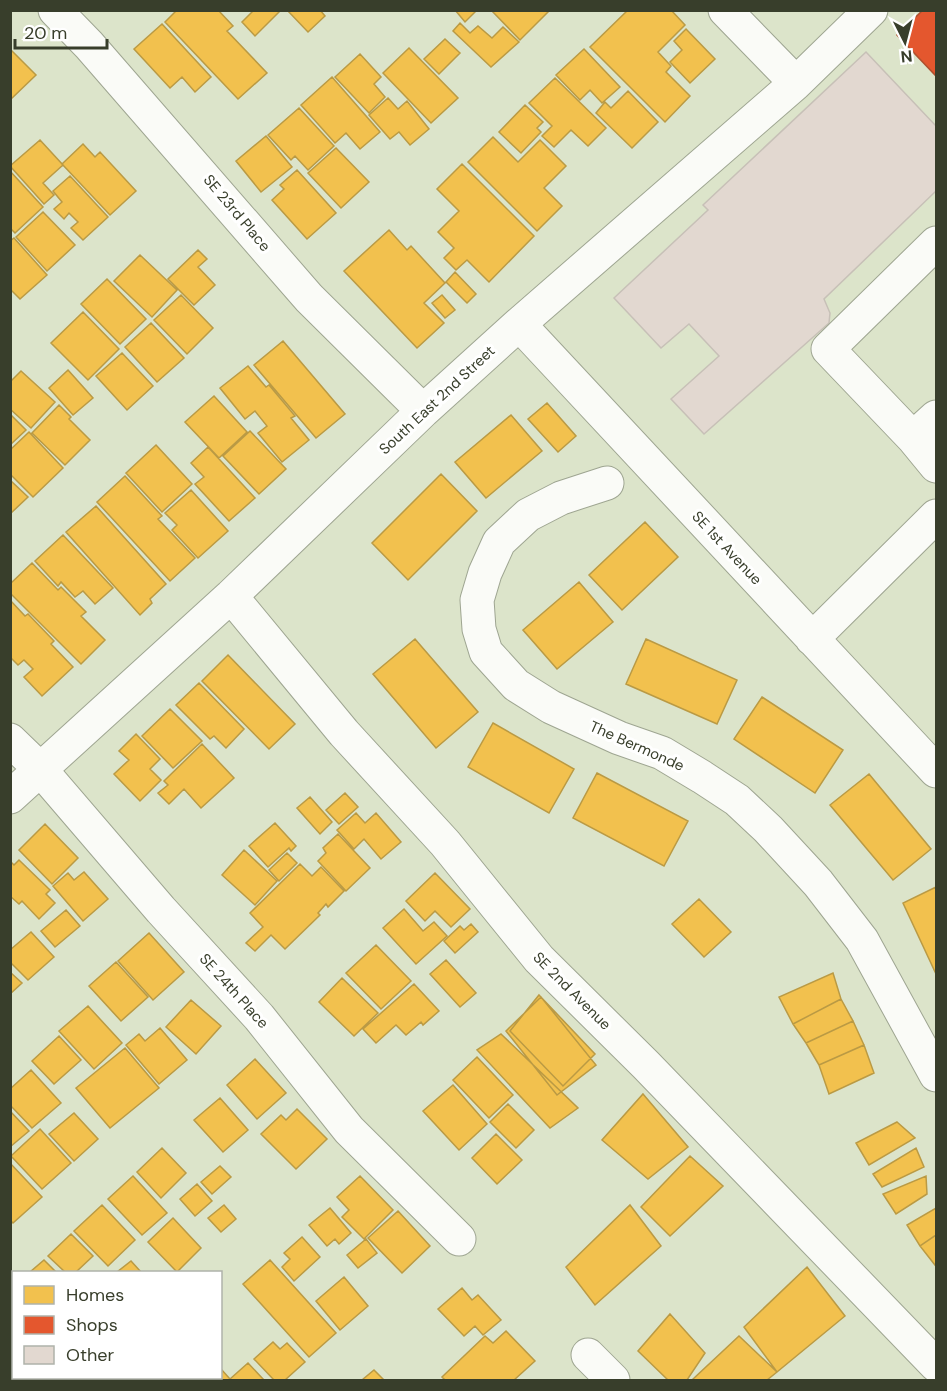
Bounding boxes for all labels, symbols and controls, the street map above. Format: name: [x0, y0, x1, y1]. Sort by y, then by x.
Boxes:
scale bar: [15, 12, 106, 50]
north arrow: [875, 12, 935, 72]
text: 20 m: [24, 21, 67, 45]
text: N: [900, 45, 913, 67]
street label: SE 23rd Place: [199, 170, 275, 256]
street label: South East 2nd Street: [375, 341, 499, 459]
street label: SE 1st Avenue: [688, 507, 766, 589]
street label: The Bermonde: [587, 716, 687, 776]
street label: SE 2nd Avenue: [529, 948, 615, 1034]
street label: SE 24th Place: [195, 949, 273, 1033]
legend: [12, 1271, 222, 1379]
text: Homes: [66, 1283, 124, 1307]
text: Shops: [66, 1313, 118, 1337]
text: Other: [66, 1343, 115, 1367]

